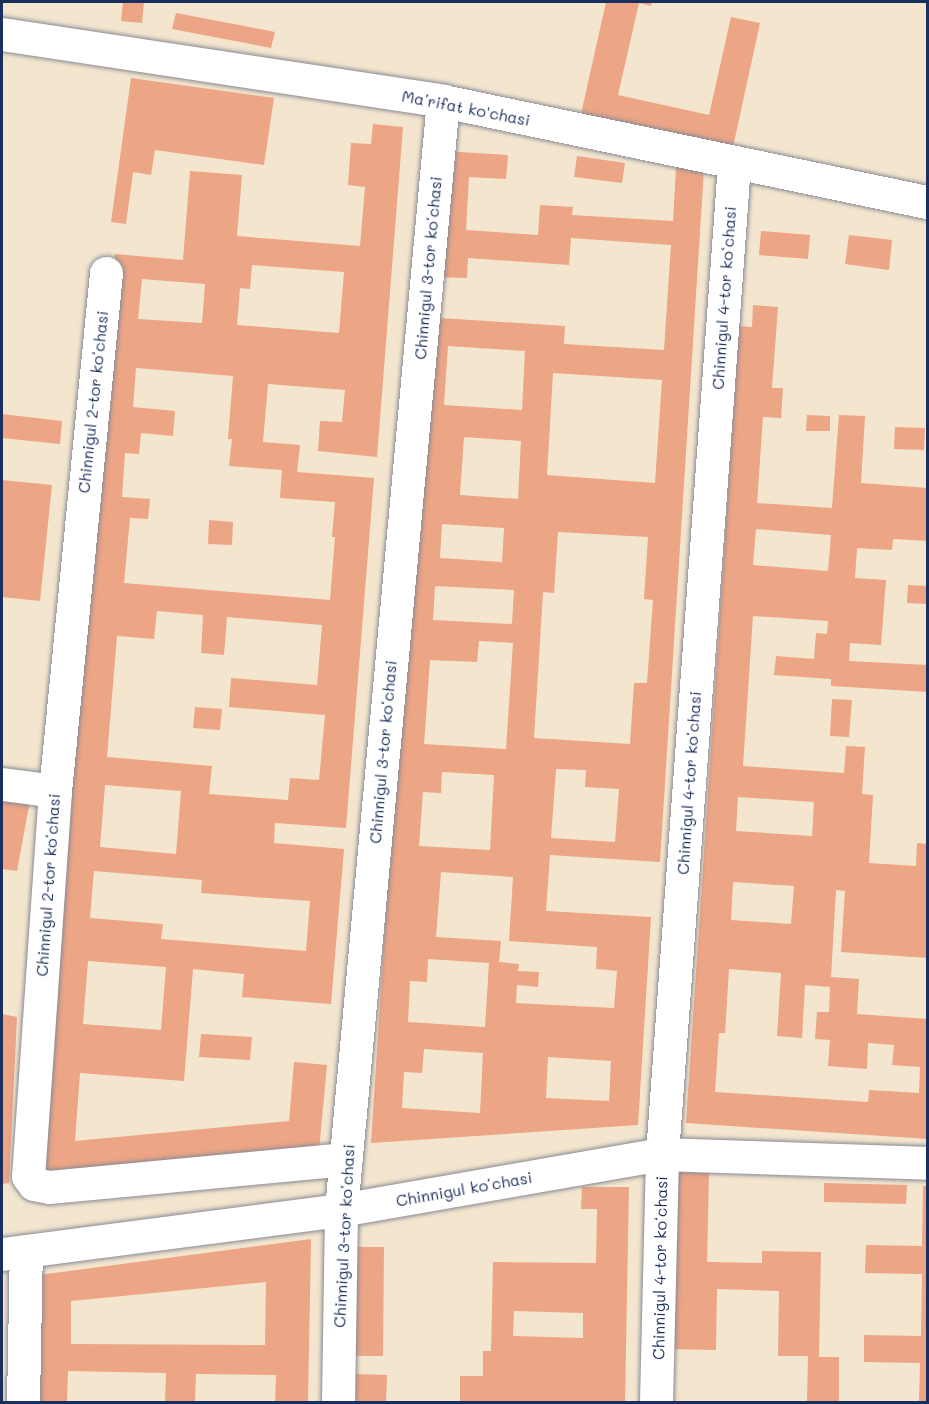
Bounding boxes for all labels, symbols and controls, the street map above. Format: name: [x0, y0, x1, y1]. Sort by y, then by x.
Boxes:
street label: Maʼrifat ko'chasi: [400, 86, 532, 130]
street label: Chinnigul 3-tor koʻchasi: [410, 176, 446, 360]
street label: Chinnigul 4-tor koʻchasi: [708, 206, 740, 390]
street label: Chinnigul 2-tor koʻchasi: [74, 310, 112, 494]
street label: Chinnigul 3-tor koʻchasi: [365, 660, 401, 844]
street label: Chinnigul 4-tor koʻchasi: [673, 691, 705, 875]
street label: Chinnigul 2-tor koʻchasi: [32, 793, 64, 977]
street label: Chinnigul 3-tor koʻchasi: [330, 1144, 358, 1328]
street label: Chinnigul koʻchasi: [394, 1168, 534, 1210]
street label: Chinnigul 4-tor koʻchasi: [649, 1176, 671, 1360]

